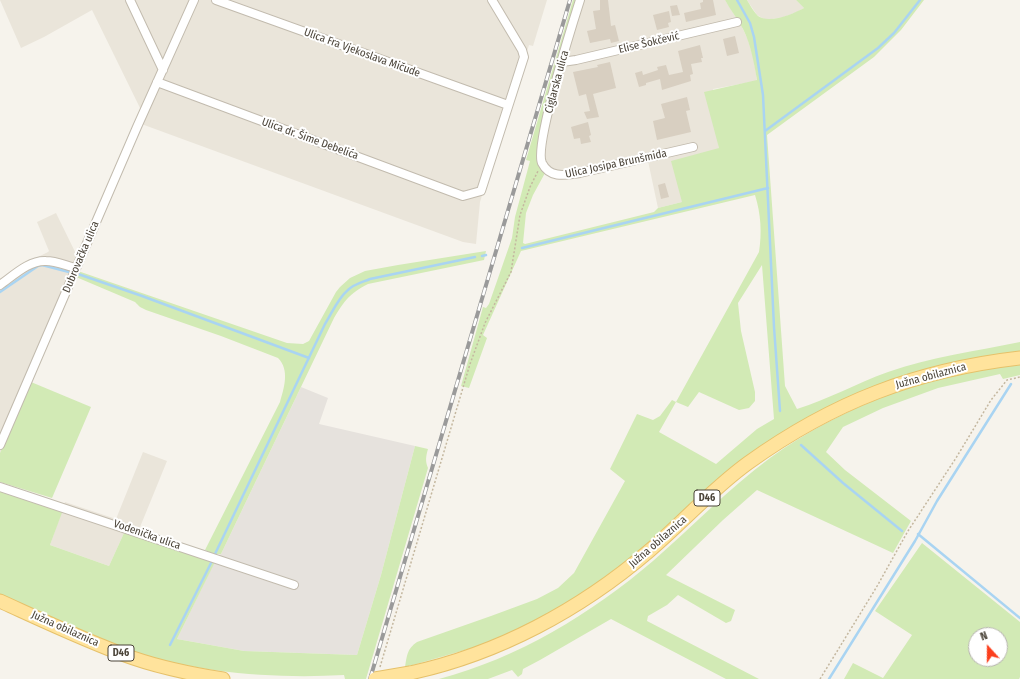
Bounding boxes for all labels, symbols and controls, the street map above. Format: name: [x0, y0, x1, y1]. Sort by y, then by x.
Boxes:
street label: Ulica Fra Vjekoslava Mičude: [302, 26, 422, 80]
street label: Elise Šokčević: [617, 30, 681, 56]
street label: Ciglarska ulica: [542, 49, 572, 115]
street label: Ulica dr. Šime Debelića: [260, 115, 360, 163]
street label: Ulica Josipa Brunšmida: [564, 147, 668, 181]
street label: Dubrovačka ulica: [60, 219, 102, 295]
street label: Južna obilaznica: [894, 360, 968, 392]
road number: D46: [694, 490, 720, 506]
street label: Južna obilaznica: [626, 513, 690, 571]
street label: Vodenička ulica: [112, 517, 182, 553]
street label: Južna obilaznica: [29, 608, 101, 650]
north arrow: [968, 627, 1008, 667]
text: N: [978, 629, 989, 644]
road number: D46: [108, 645, 134, 661]

